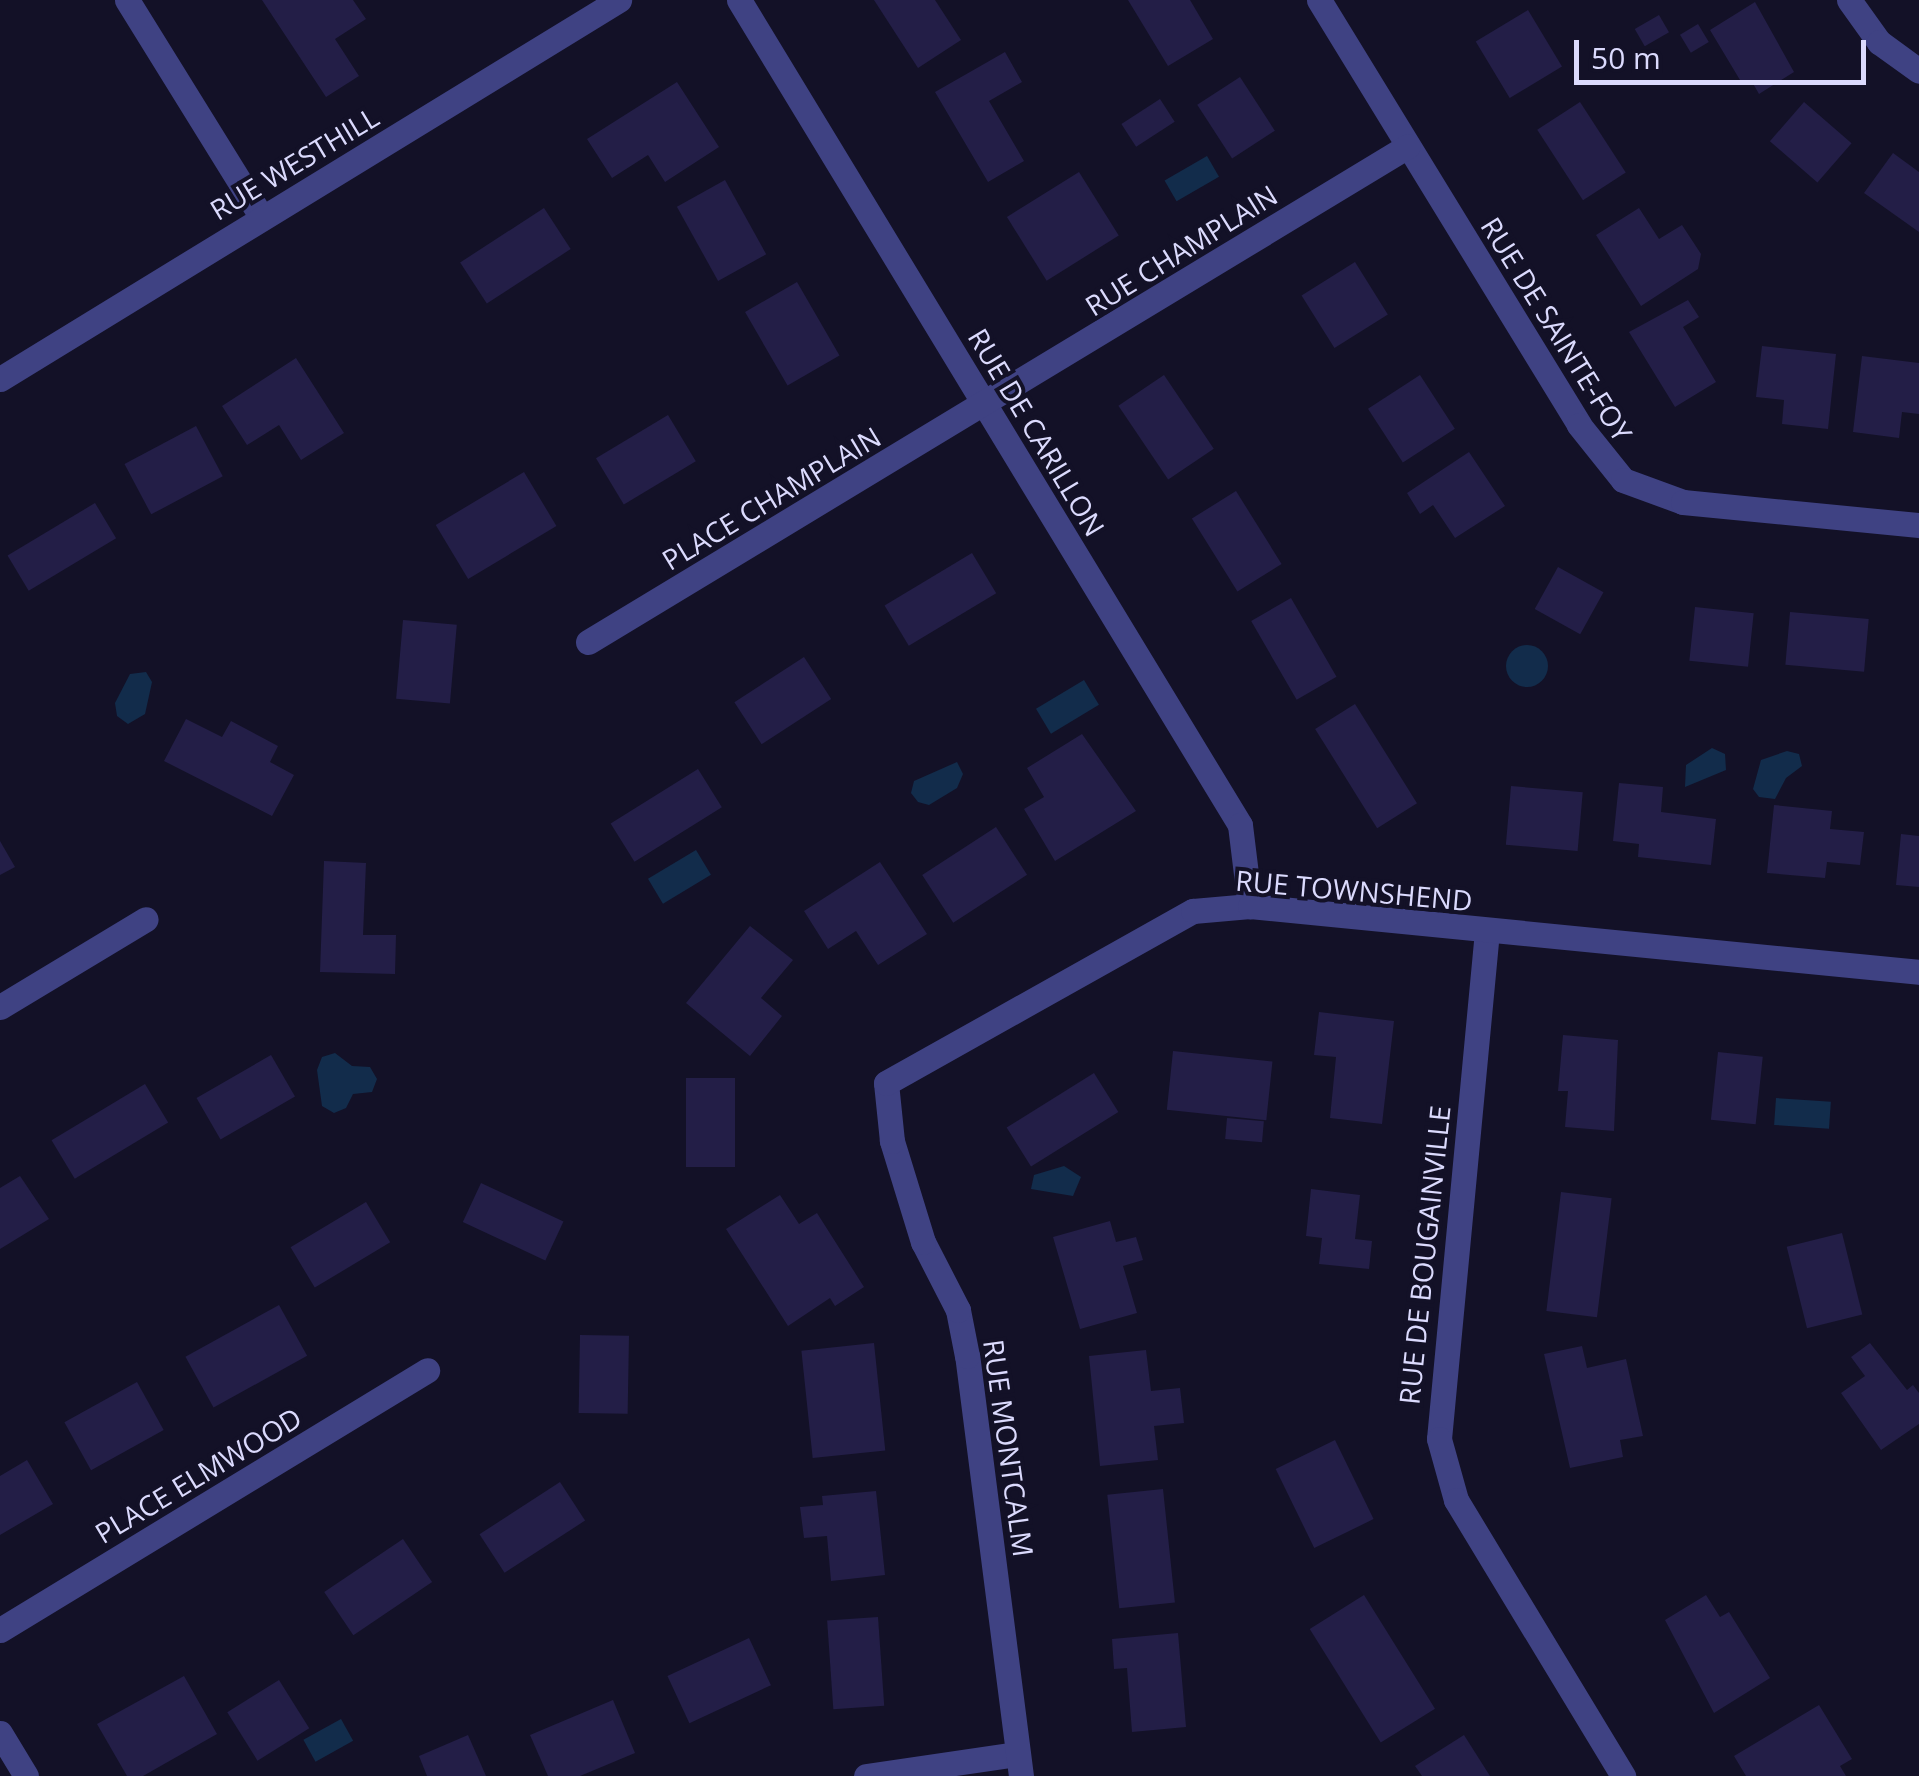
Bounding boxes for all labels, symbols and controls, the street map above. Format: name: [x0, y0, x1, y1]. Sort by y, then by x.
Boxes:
scale bar: [1579, 20, 1872, 82]
text: 50 m: [1591, 37, 1661, 78]
street label: RUE WESTHILL: [204, 100, 384, 226]
street label: RUE CHAMPLAIN: [1079, 178, 1283, 322]
street label: RUE DE SAINTE-FOY: [1475, 211, 1639, 447]
street label: RUE DE CARILLON: [962, 322, 1112, 542]
street label: PLACE CHAMPLAIN: [656, 420, 886, 576]
street label: RUE TOWNSHEND: [1234, 863, 1474, 917]
street label: RUE DE BOUGAINVILLE: [1392, 1104, 1456, 1406]
street label: RUE MONTCALM: [977, 1337, 1041, 1559]
street label: PLACE ELMWOOD: [89, 1400, 307, 1550]

